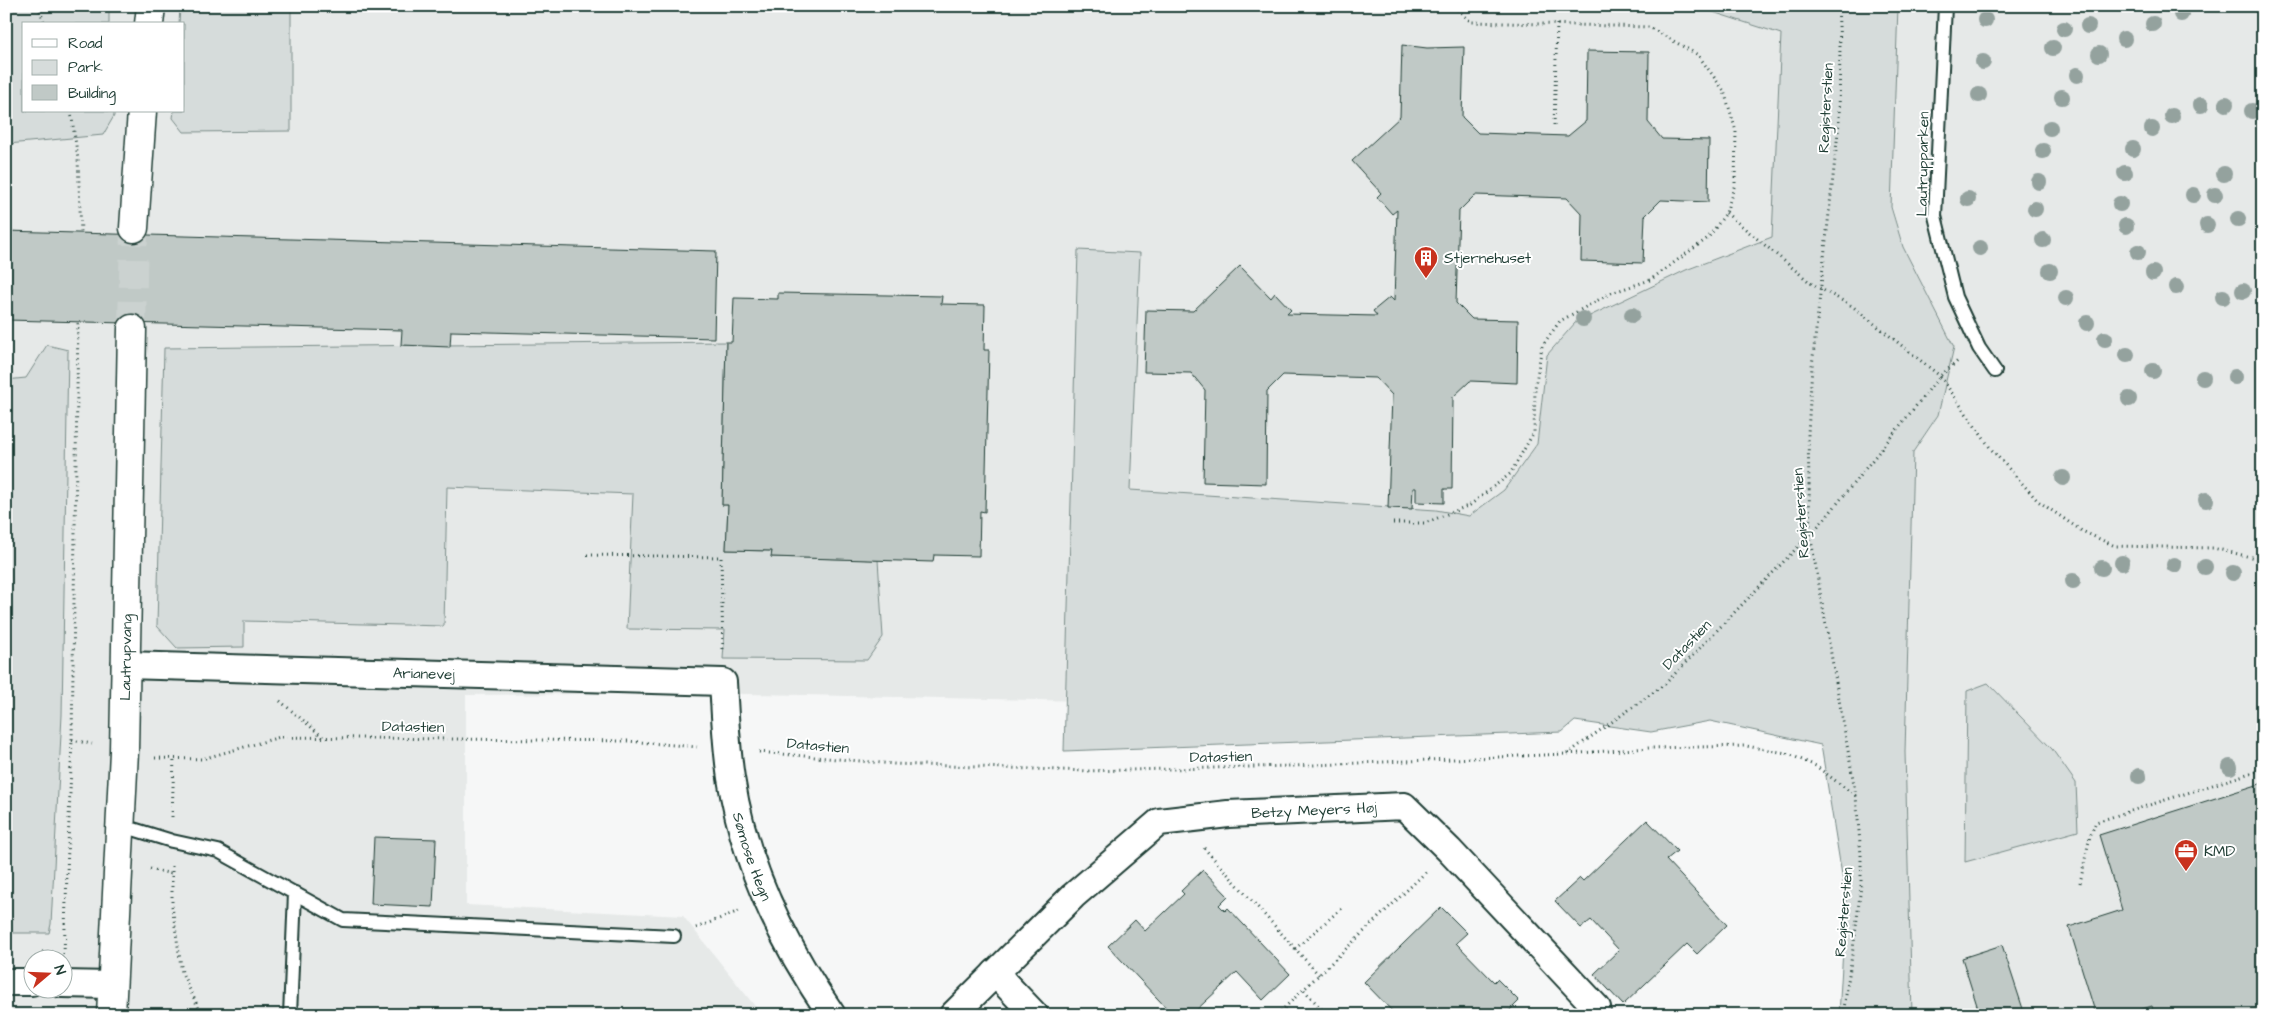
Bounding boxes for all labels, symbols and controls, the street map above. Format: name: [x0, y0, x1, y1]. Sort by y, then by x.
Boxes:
legend: [22, 22, 185, 112]
text: Road: [68, 33, 103, 54]
text: Park: [68, 57, 103, 78]
street label: Registerstien: [1813, 62, 1840, 154]
text: Building: [68, 83, 116, 105]
street label: Lautrupparken: [1912, 111, 1934, 217]
building icon: Stjernehuset: [1413, 245, 1439, 279]
place label: Stjernehuset: [1444, 248, 1531, 269]
street label: Registerstien: [1787, 467, 1816, 559]
street label: Lautrupvang: [114, 614, 138, 701]
street label: Datastien: [1658, 615, 1717, 675]
street label: Arianevej: [393, 662, 456, 685]
street label: Datastien: [382, 716, 445, 738]
street label: Datastien: [786, 733, 851, 759]
street label: Datastien: [1190, 746, 1253, 768]
street label: Betzy Meyers Høj: [1251, 797, 1377, 823]
street label: Sømose Hegn: [728, 810, 777, 905]
office icon: KMD: [2173, 838, 2199, 872]
place label: KMD: [2204, 841, 2235, 862]
street label: Registerstien: [1830, 866, 1859, 958]
north arrow: [22, 948, 72, 998]
text: N: [48, 963, 70, 978]

